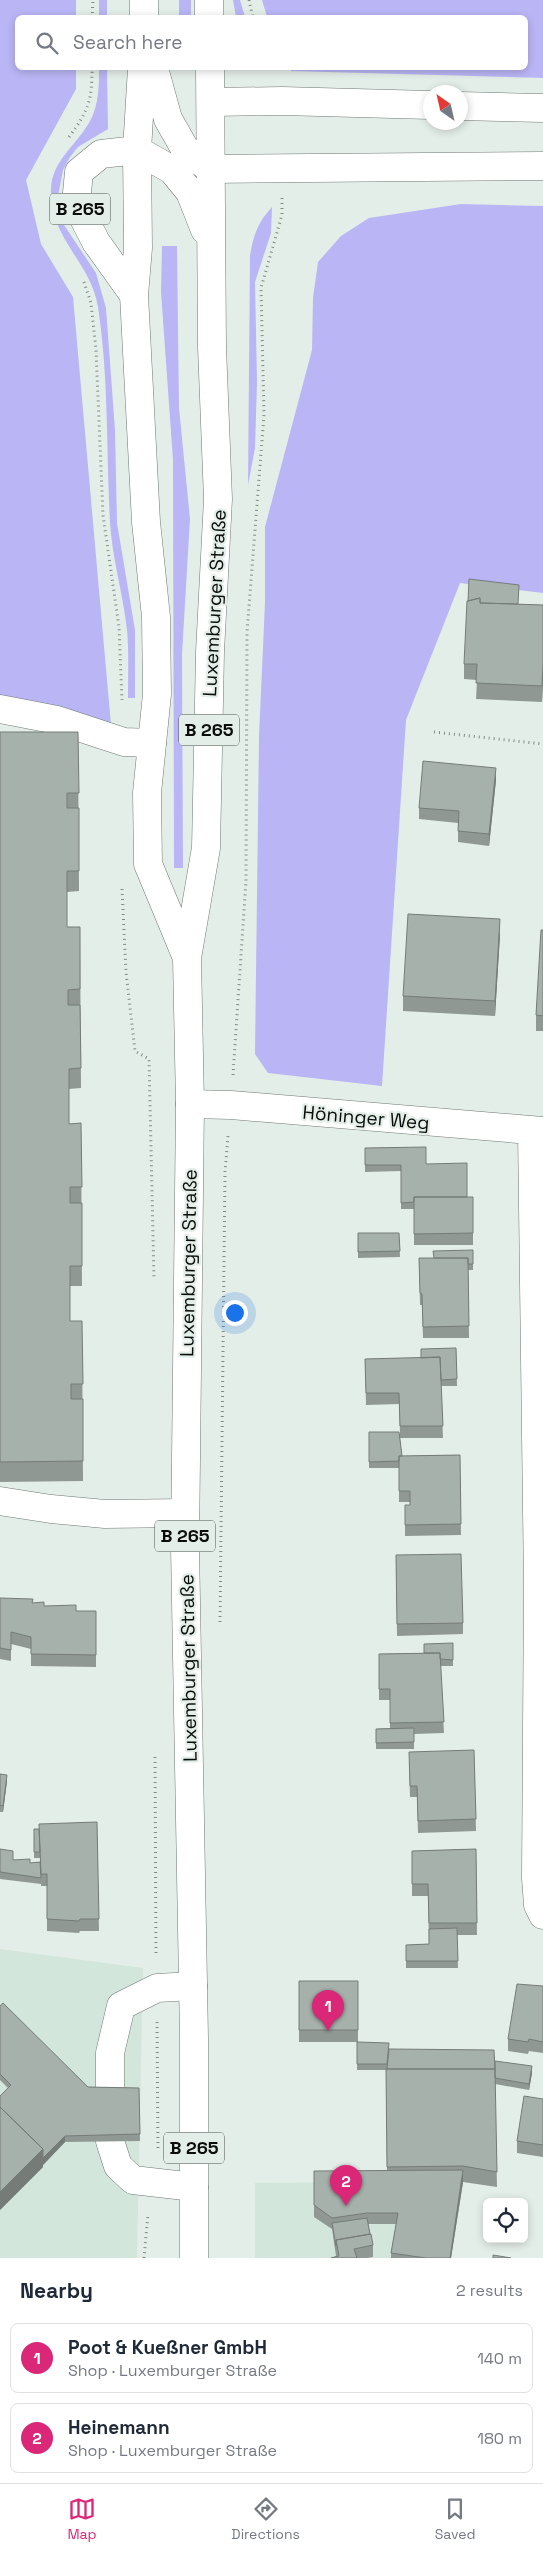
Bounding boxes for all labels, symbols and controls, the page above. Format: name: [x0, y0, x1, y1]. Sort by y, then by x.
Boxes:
search box: [15, 15, 528, 70]
icon: search: [33, 29, 61, 57]
text: Search here: [73, 30, 183, 55]
north arrow: [423, 85, 468, 130]
road number: B 265: [50, 193, 110, 224]
street label: Luxemburger Straße: [197, 509, 232, 697]
road number: B 265: [179, 714, 239, 746]
street label: Höninger Weg: [301, 1099, 430, 1135]
street label: Luxemburger Straße: [174, 1169, 203, 1357]
your location: [222, 1300, 248, 1326]
road number: B 265: [155, 1520, 215, 1552]
street label: Luxemburger Straße: [174, 1574, 203, 1762]
pin: 1: [312, 1990, 344, 2031]
road number: B 265: [164, 2132, 224, 2164]
pin: 2: [330, 2165, 362, 2206]
map controls: [483, 2198, 528, 2243]
button: locate: [483, 2198, 528, 2243]
text: Nearby: [20, 2277, 93, 2304]
text: 2 results: [456, 2280, 523, 2301]
text: Poot & Kueßner GmbH: [68, 2335, 267, 2360]
text: 1: [33, 2348, 41, 2369]
text: 140 m: [477, 2348, 522, 2369]
text: Shop · Luxemburger Straße: [68, 2360, 277, 2381]
text: Heinemann: [68, 2415, 170, 2440]
text: 2: [32, 2428, 42, 2449]
text: 180 m: [477, 2428, 522, 2449]
text: Shop · Luxemburger Straße: [68, 2440, 277, 2461]
tab: Map: [67, 2495, 97, 2543]
tab: Directions: [231, 2495, 300, 2543]
tab: Saved: [435, 2495, 476, 2543]

